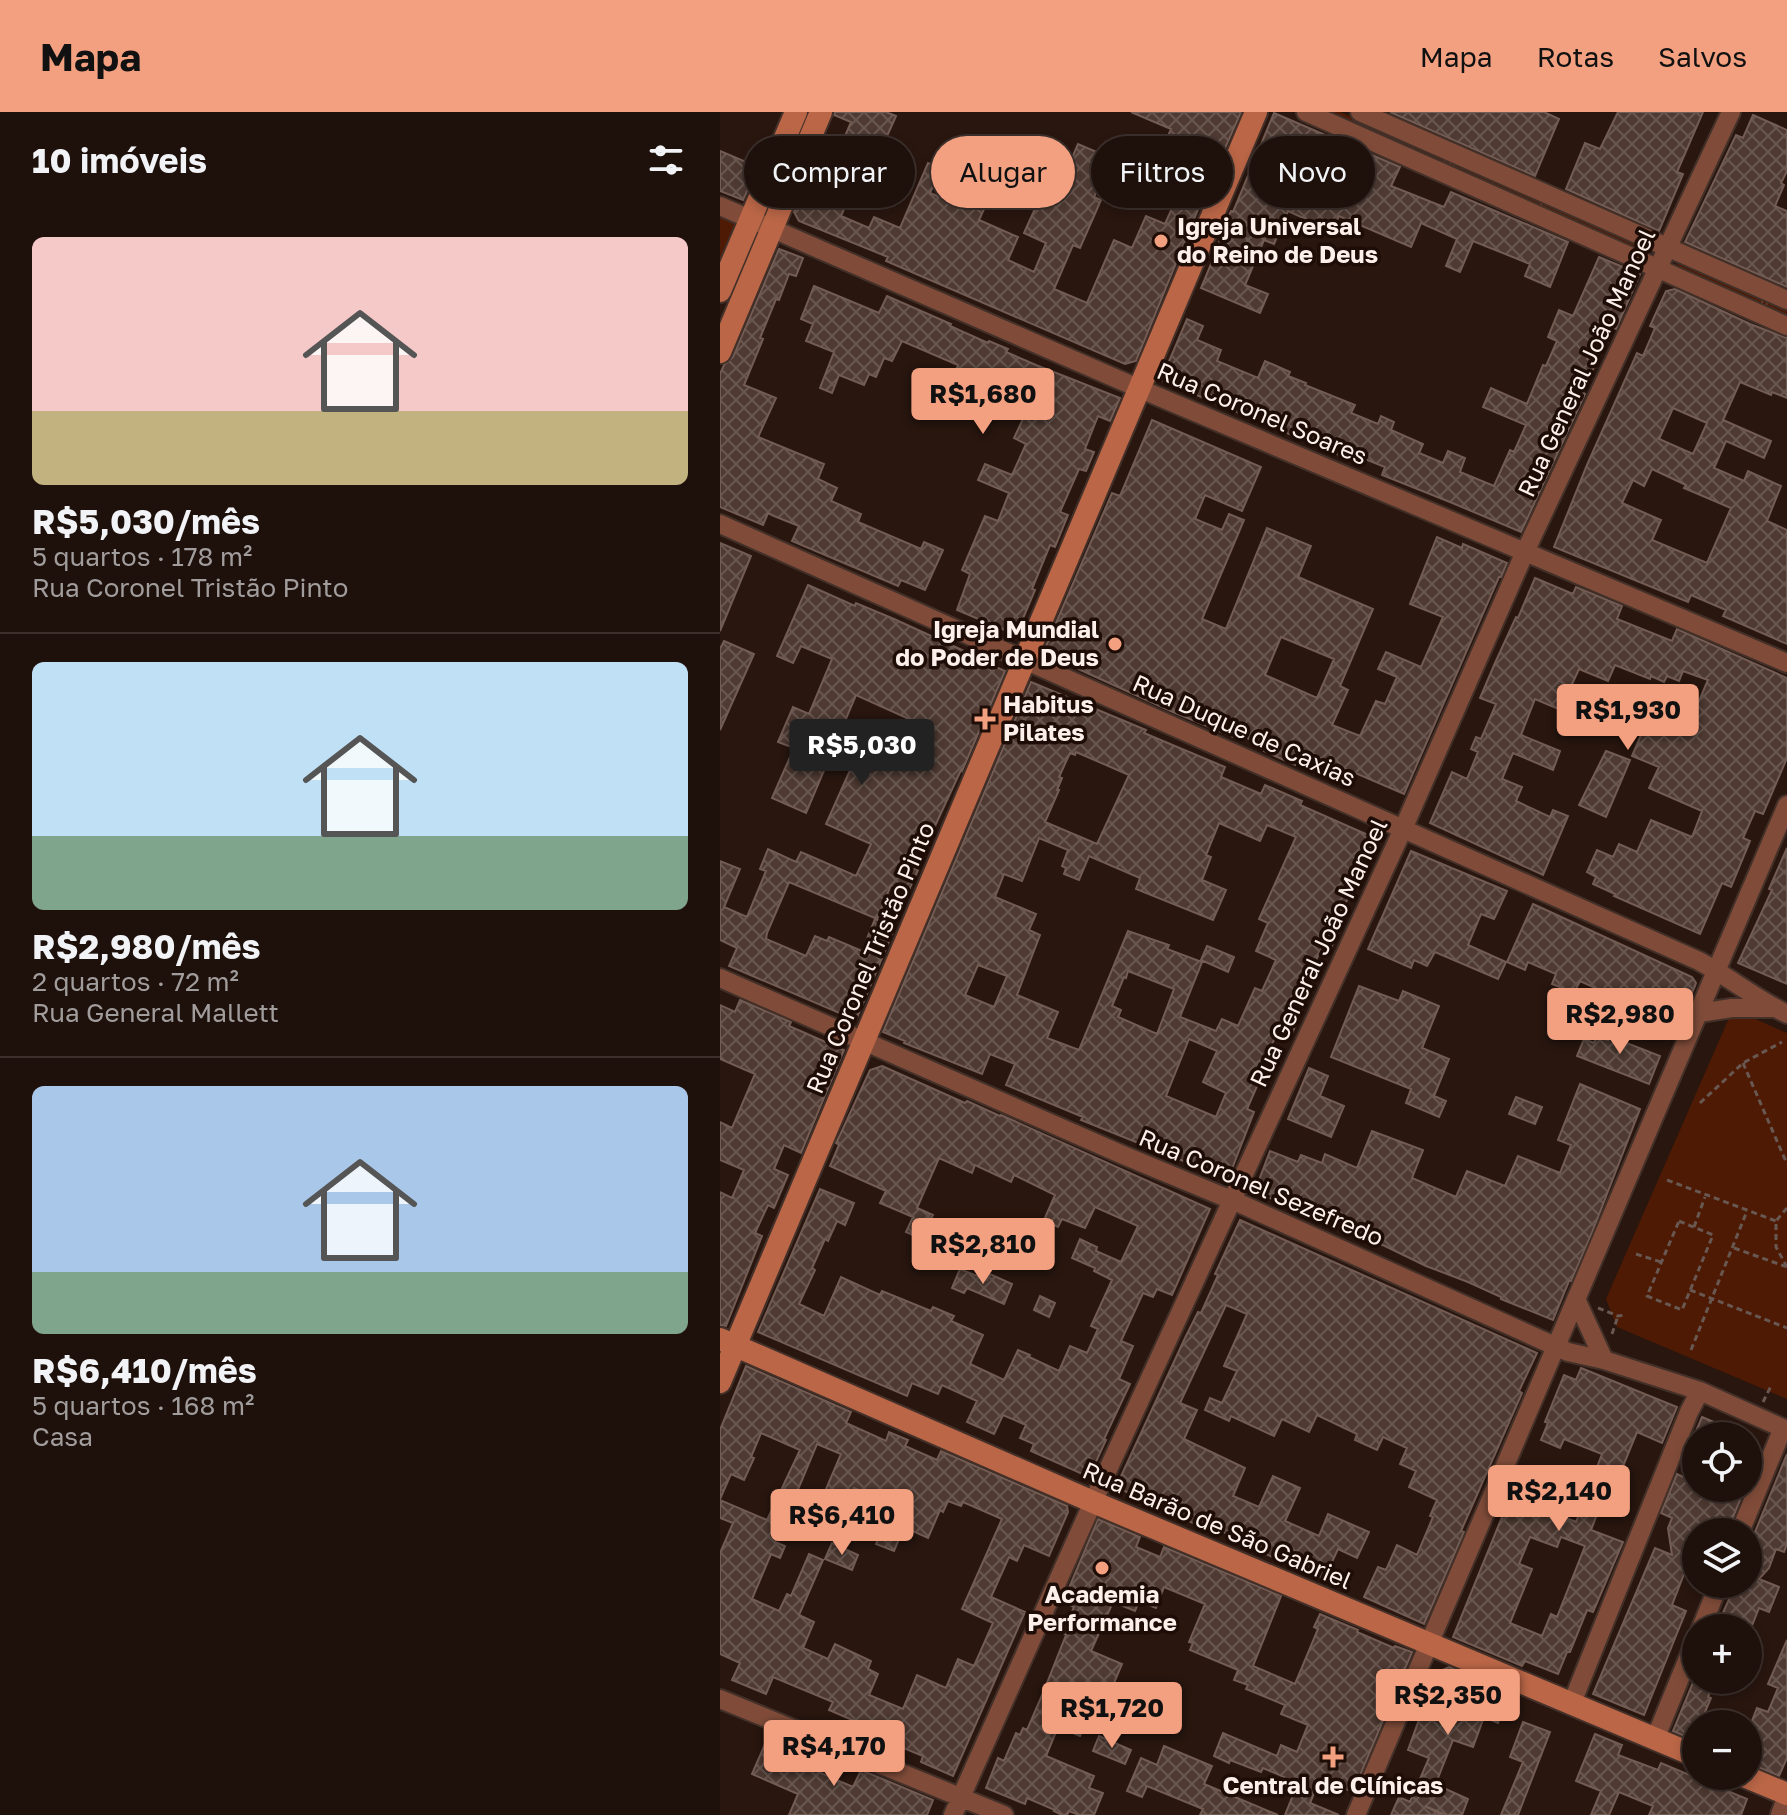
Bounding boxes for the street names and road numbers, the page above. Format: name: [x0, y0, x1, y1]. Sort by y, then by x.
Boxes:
street label: Rua General João Manoel: [1511, 224, 1661, 501]
street label: Rua Coronel Soares: [1153, 355, 1372, 470]
street label: Rua Duque de Caxias: [1129, 667, 1361, 792]
street label: Rua General João Manoel: [1243, 814, 1393, 1091]
street label: Rua Coronel Tristão Pinto: [799, 817, 940, 1097]
street label: Rua Coronel Sezefredo: [1135, 1122, 1388, 1251]
street label: Rua Barão de São Gabriel: [1079, 1455, 1356, 1594]

